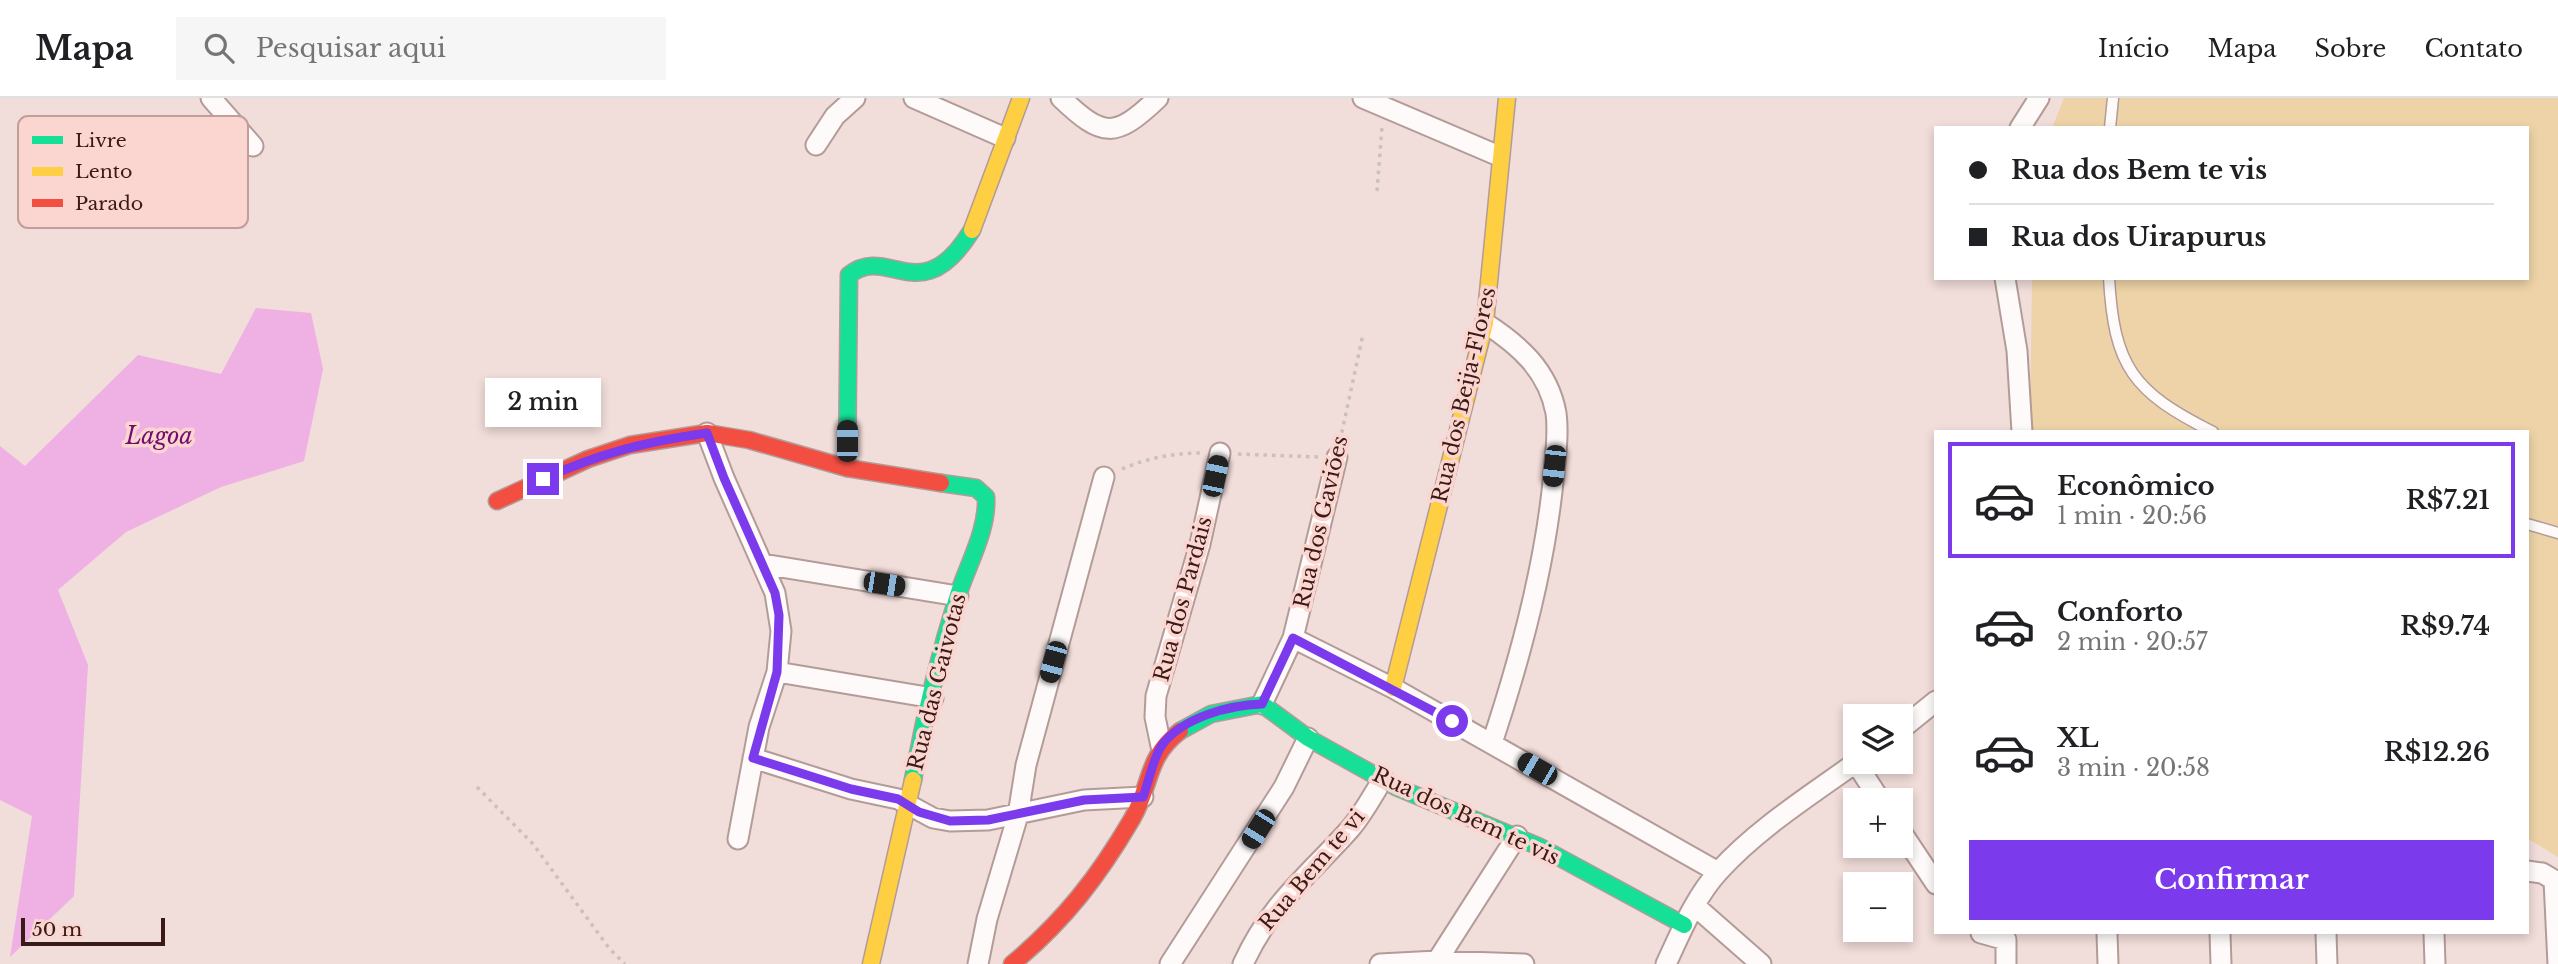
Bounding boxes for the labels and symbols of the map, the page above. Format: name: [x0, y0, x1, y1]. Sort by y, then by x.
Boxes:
legend: [18, 116, 248, 228]
text: Livre: [75, 129, 127, 152]
text: Lento: [75, 160, 132, 183]
text: Parado: [75, 192, 143, 215]
street label: Rua dos Beija-Flores: [1427, 285, 1501, 505]
callout: 2 min: [485, 378, 601, 426]
car: [837, 420, 858, 462]
water label: Lagoa: [124, 422, 193, 450]
street label: Rua dos Gaviões: [1289, 433, 1353, 611]
car: [1542, 444, 1567, 488]
car: [1201, 453, 1230, 499]
route end: [527, 463, 559, 495]
street label: Rua dos Pardais: [1148, 514, 1218, 684]
car: [862, 570, 907, 598]
street label: Rua das Gaivotas: [902, 591, 972, 773]
car: [1038, 639, 1069, 685]
route start: [1436, 705, 1468, 737]
car: [1514, 749, 1561, 789]
street label: Rua dos Bem te vis: [1368, 761, 1564, 871]
street label: Rua Bem te vi: [1254, 804, 1370, 936]
car: [1238, 806, 1279, 852]
scale bar: [21, 915, 164, 947]

